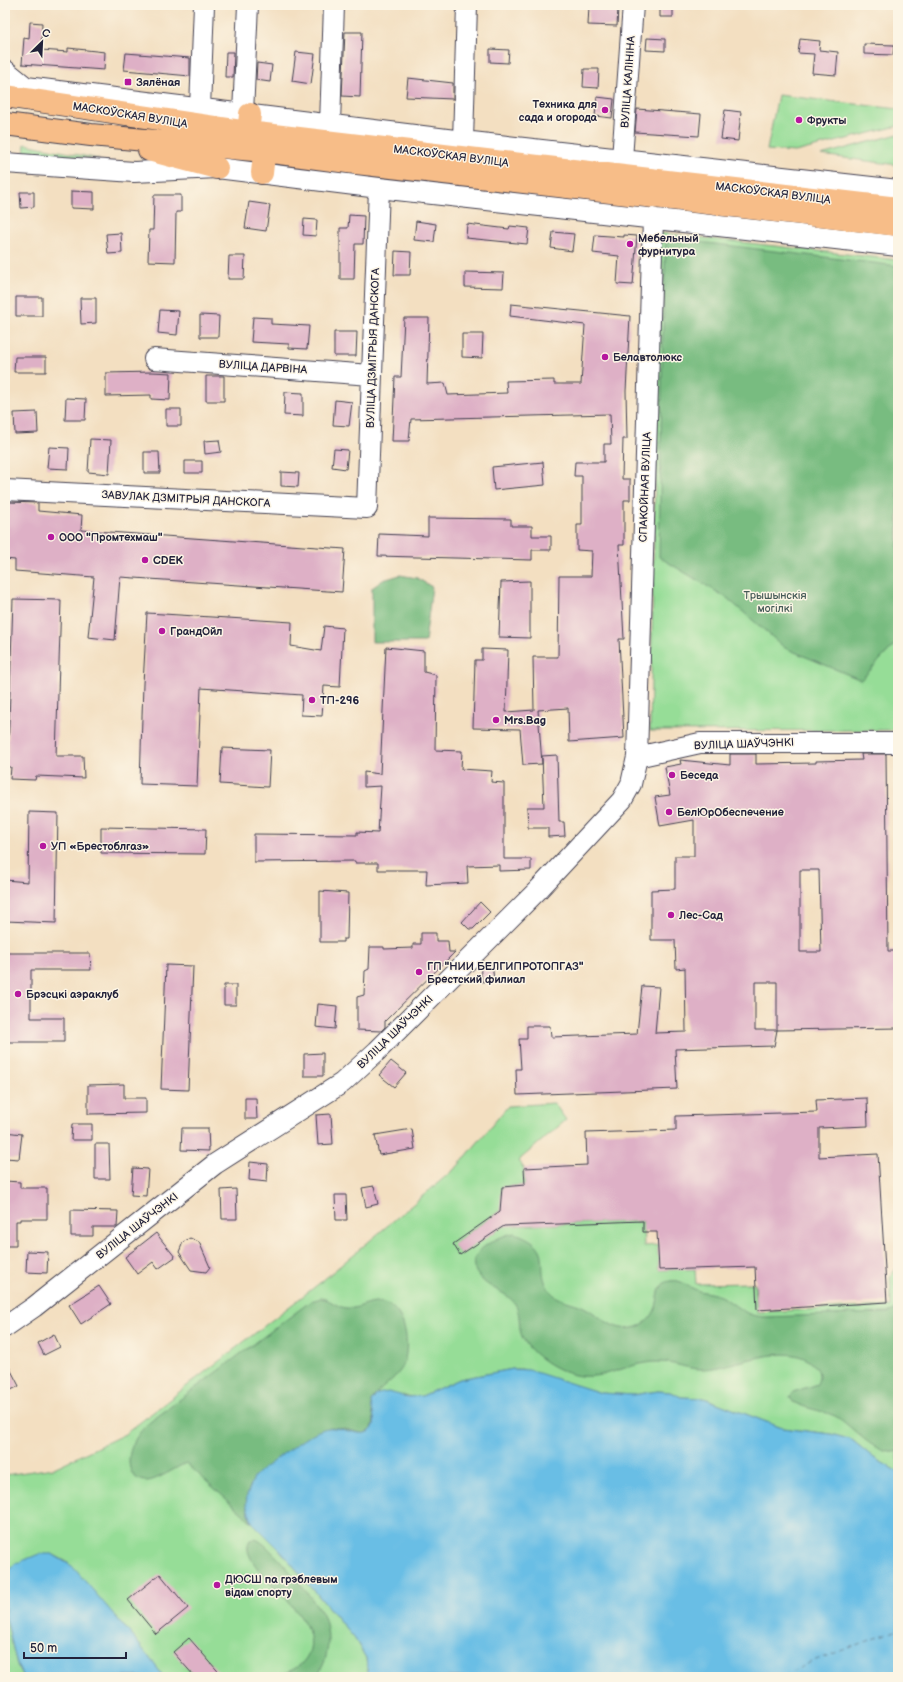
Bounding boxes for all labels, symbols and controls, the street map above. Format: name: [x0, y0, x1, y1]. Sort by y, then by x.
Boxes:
north arrow: [22, 22, 62, 62]
text: С: [40, 26, 52, 41]
street label: ВУЛІЦА КАЛІНІНА: [618, 35, 638, 128]
place label: Зялёная: [136, 76, 180, 89]
marker: Зялёная: [123, 77, 133, 87]
place label: Техника для сада и огорода: [519, 98, 598, 124]
street label: МАСКОЎСКАЯ ВУЛІЦА: [72, 100, 189, 131]
marker: Техника для сада и огорода: [600, 105, 610, 115]
place label: Фрукты: [807, 114, 847, 127]
marker: Фрукты: [794, 115, 804, 125]
street label: МАСКОЎСКАЯ ВУЛІЦА: [393, 142, 510, 170]
street label: МАСКОЎСКАЯ ВУЛІЦА: [715, 179, 832, 207]
place label: Мебельный фурнитура: [638, 232, 699, 258]
marker: Мебельный фурнитура: [625, 239, 635, 249]
street label: ВУЛІЦА ДЗМІТРЫЯ ДАНСКОГА: [364, 267, 382, 428]
place label: Белавтолюкс: [613, 351, 683, 364]
marker: Белавтолюкс: [600, 352, 610, 362]
street label: ВУЛІЦА ДАРВІНА: [218, 357, 308, 377]
street label: СПАКОЙНАЯ ВУЛІЦА: [637, 431, 653, 542]
street label: ЗАВУЛАК ДЗМІТРЫЯ ДАНСКОГА: [101, 488, 271, 510]
place label: ООО "Промтехмаш": [59, 531, 163, 544]
marker: ООО "Промтехмаш": [46, 532, 56, 542]
place label: CDEK: [153, 554, 184, 567]
marker: CDEK: [140, 555, 150, 565]
park label: Трышынскія могілкі: [743, 589, 807, 615]
place label: ГрандОйл: [170, 625, 222, 638]
marker: ГрандОйл: [157, 626, 167, 636]
place label: ТП-296: [320, 694, 359, 707]
marker: ТП-296: [307, 695, 317, 705]
place label: Mrs.Bag: [504, 714, 546, 727]
marker: Mrs.Bag: [491, 715, 501, 725]
street label: ВУЛІЦА ШАЎЧЭНКІ: [694, 736, 794, 752]
place label: Беседа: [680, 769, 719, 782]
marker: Беседа: [667, 770, 677, 780]
place label: БелЮрОбеспечение: [677, 806, 784, 819]
marker: БелЮрОбеспечение: [664, 807, 674, 817]
place label: УП «Брестоблгаз»: [51, 840, 149, 853]
marker: УП «Брестоблгаз»: [38, 841, 48, 851]
place label: Лес-Сад: [678, 909, 723, 922]
marker: Лес-Сад: [666, 910, 676, 920]
place label: ГП "НИИ БЕЛГИПРОТОПГАЗ" Брестский филиал: [427, 960, 584, 986]
marker: ГП "НИИ БЕЛГИПРОТОПГАЗ" Брестский филиал: [414, 967, 424, 977]
place label: Брэсцкі аэраклуб: [26, 988, 119, 1001]
marker: Брэсцкі аэраклуб: [13, 989, 23, 999]
street label: ВУЛІЦА ШАЎЧЭНКІ: [354, 993, 436, 1071]
street label: ВУЛІЦА ШАЎЧЭНКІ: [94, 1190, 180, 1262]
place label: ДЮСШ па грэблевым відам спорту: [225, 1573, 338, 1599]
marker: ДЮСШ па грэблевым відам спорту: [212, 1580, 222, 1590]
scale bar: [24, 1634, 126, 1660]
text: 50 m: [30, 1641, 57, 1656]

